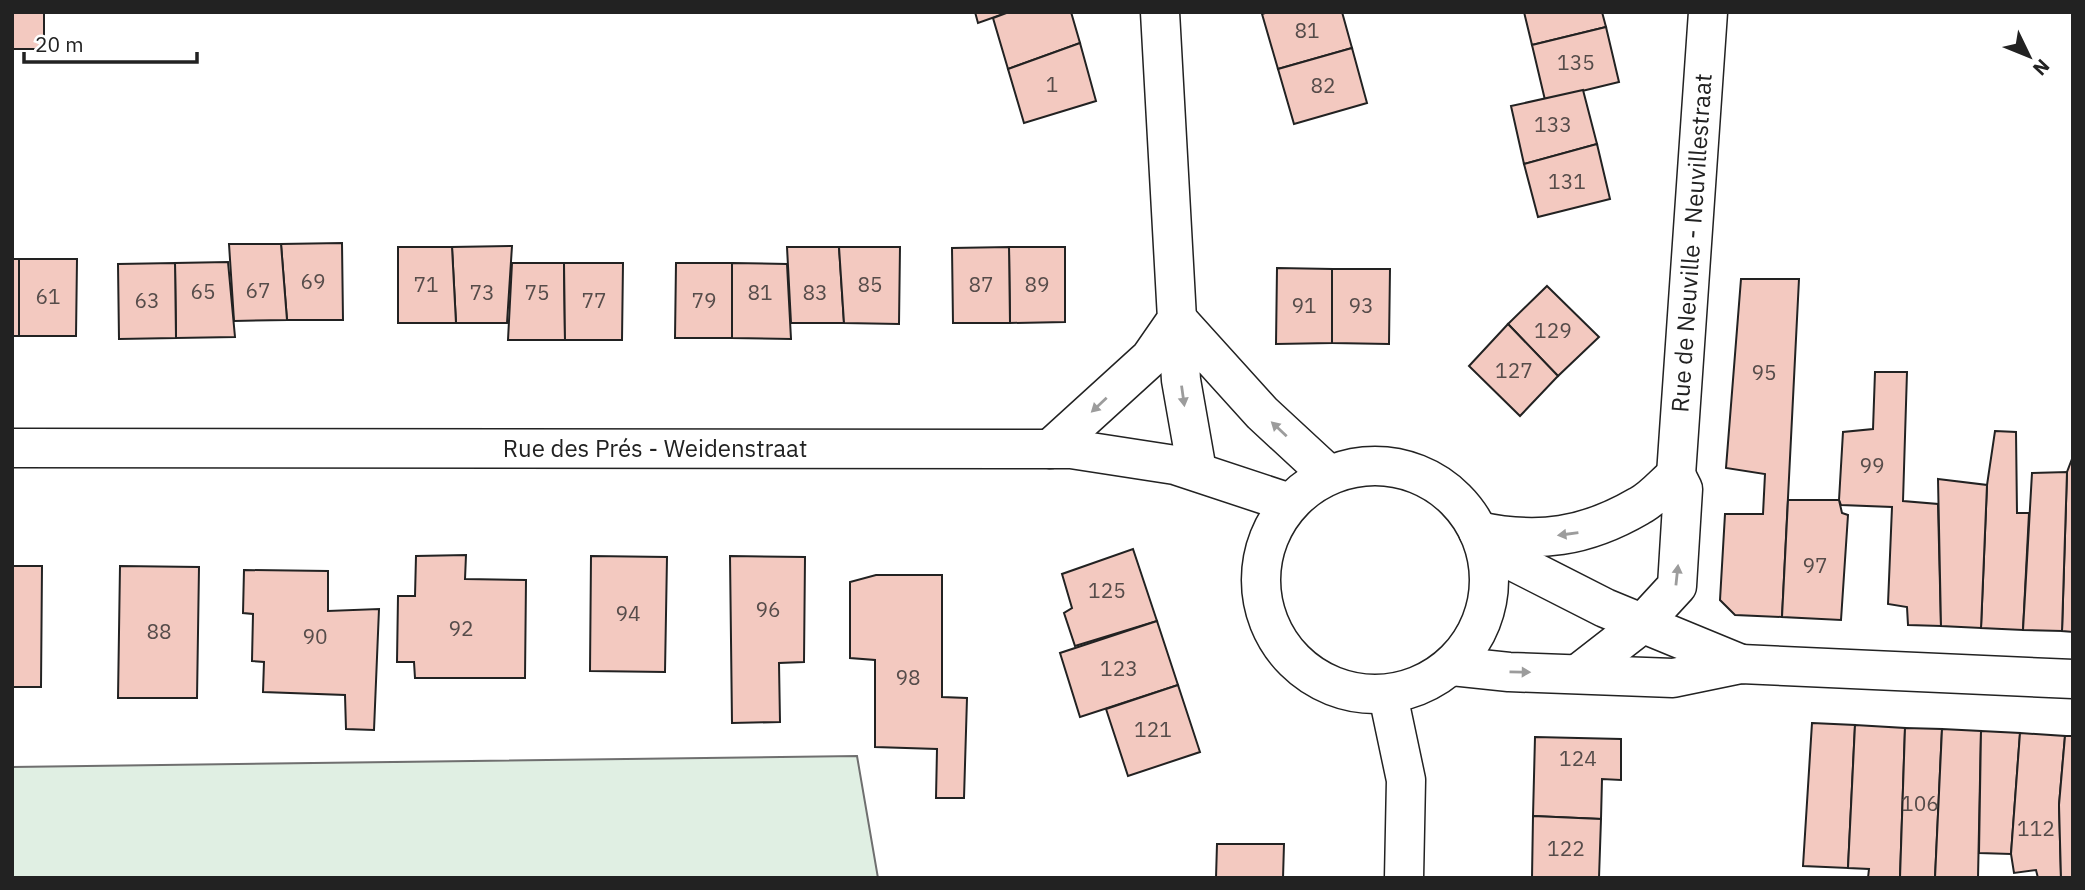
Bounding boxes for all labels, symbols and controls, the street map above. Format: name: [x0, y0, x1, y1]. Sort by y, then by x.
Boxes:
house number: 81: [1294, 16, 1320, 44]
scale bar: [24, 21, 198, 65]
north arrow: [1994, 21, 2064, 91]
text: 20 m: [35, 30, 84, 58]
house number: 135: [1557, 48, 1595, 76]
text: N: [2028, 54, 2055, 81]
house number: 1: [1046, 70, 1058, 98]
house number: 82: [1310, 71, 1336, 99]
street label: Rue de Neuville - Neuvillestraat: [1663, 72, 1719, 413]
house number: 133: [1534, 110, 1572, 138]
house number: 131: [1548, 167, 1586, 195]
house number: 69: [300, 267, 326, 295]
house number: 71: [413, 270, 439, 298]
house number: 85: [857, 270, 883, 298]
house number: 87: [968, 270, 994, 298]
house number: 89: [1024, 270, 1050, 298]
house number: 67: [245, 276, 271, 304]
house number: 65: [190, 277, 216, 305]
house number: 73: [469, 278, 495, 306]
house number: 75: [524, 278, 550, 306]
house number: 81: [747, 278, 773, 306]
house number: 83: [802, 278, 828, 306]
house number: 61: [35, 282, 61, 310]
house number: 63: [134, 286, 160, 314]
house number: 77: [581, 286, 607, 314]
house number: 79: [691, 286, 717, 314]
house number: 91: [1291, 291, 1317, 319]
house number: 93: [1348, 291, 1374, 319]
house number: 129: [1534, 316, 1572, 344]
house number: 127: [1495, 356, 1533, 384]
house number: 95: [1751, 358, 1777, 386]
one-way arrow: [1178, 385, 1189, 407]
one-way arrow: [1091, 397, 1108, 413]
one-way arrow: [1271, 421, 1288, 437]
street label: Rue des Prés - Weidenstraat: [503, 432, 807, 464]
house number: 99: [1859, 451, 1885, 479]
one-way arrow: [1557, 529, 1579, 540]
house number: 97: [1802, 551, 1828, 579]
one-way arrow: [1672, 564, 1683, 586]
house number: 125: [1088, 576, 1126, 604]
house number: 96: [755, 595, 781, 623]
house number: 94: [615, 599, 641, 627]
house number: 92: [448, 614, 474, 642]
house number: 88: [146, 617, 172, 645]
house number: 90: [302, 622, 328, 650]
house number: 123: [1100, 654, 1138, 682]
house number: 98: [895, 663, 921, 691]
one-way arrow: [1509, 667, 1531, 678]
house number: 121: [1134, 715, 1172, 743]
house number: 124: [1559, 744, 1597, 772]
house number: 106: [1901, 789, 1939, 817]
house number: 112: [2017, 814, 2055, 842]
house number: 122: [1547, 834, 1585, 862]

